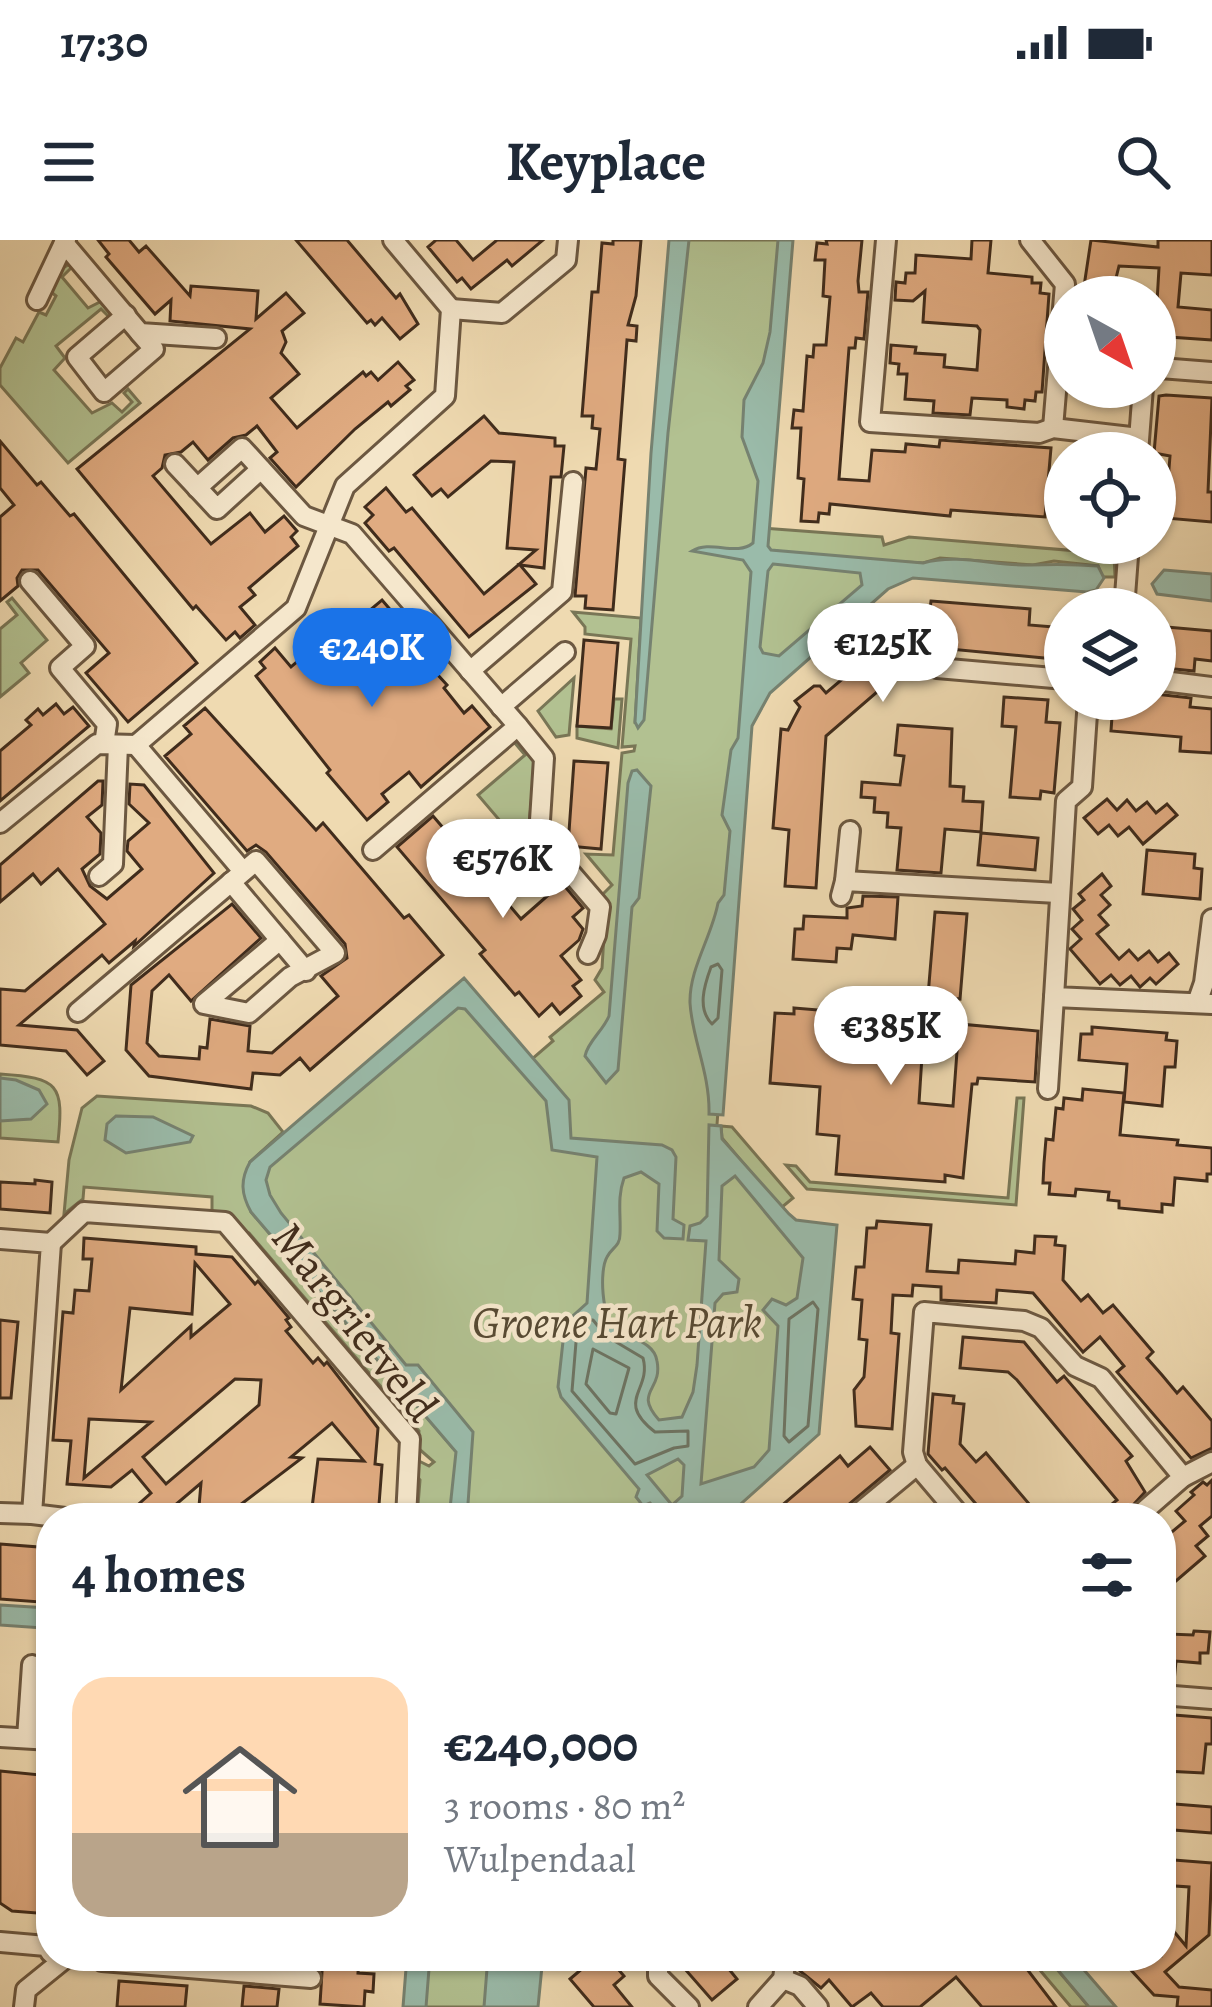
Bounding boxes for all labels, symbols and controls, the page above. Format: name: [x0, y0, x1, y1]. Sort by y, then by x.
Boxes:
text: 17:30: [60, 11, 148, 73]
text: Keyplace: [506, 125, 706, 199]
icon: menu: [36, 129, 102, 195]
icon: search: [1110, 129, 1176, 195]
north arrow: [1044, 276, 1176, 408]
map controls: [1044, 276, 1176, 720]
button: locate: [1044, 432, 1176, 564]
button: layers: [1044, 588, 1176, 720]
pin: €125K: [799, 603, 967, 705]
pin: €240K: [288, 608, 456, 710]
text: €125K: [834, 615, 932, 668]
text: €240K: [320, 620, 424, 673]
pin: €576K: [419, 819, 587, 921]
text: €576K: [453, 831, 553, 884]
pin: €385K: [807, 986, 975, 1088]
text: €385K: [841, 998, 941, 1051]
street label: Margrietveld: [257, 1209, 453, 1435]
park label: Groene Hart Park: [472, 1291, 762, 1353]
text: 4 homes: [72, 1540, 246, 1610]
icon: filters: [1074, 1542, 1140, 1608]
text: €240,000: [444, 1709, 638, 1779]
icon: home: [168, 1725, 312, 1869]
text: 3 rooms · 80 m²: [444, 1779, 685, 1832]
text: Wulpendaal: [444, 1832, 636, 1885]

